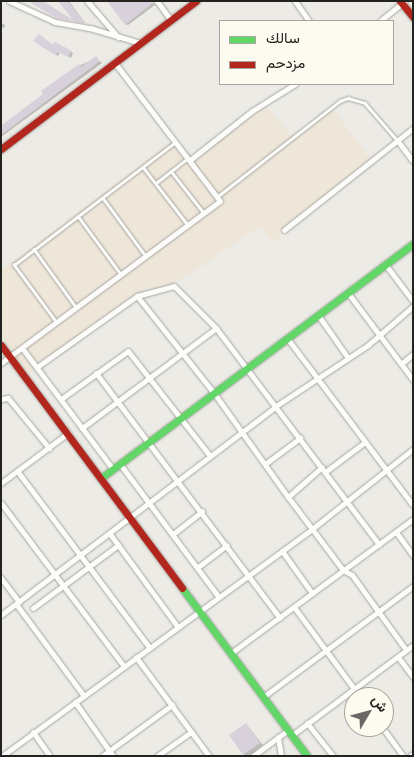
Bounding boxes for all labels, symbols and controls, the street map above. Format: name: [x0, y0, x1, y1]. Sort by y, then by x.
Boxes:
legend: [219, 20, 394, 85]
text: سالك: [266, 29, 300, 46]
text: مزدحم: [266, 54, 305, 71]
north arrow: [344, 687, 394, 737]
text: ش: [369, 692, 392, 715]

